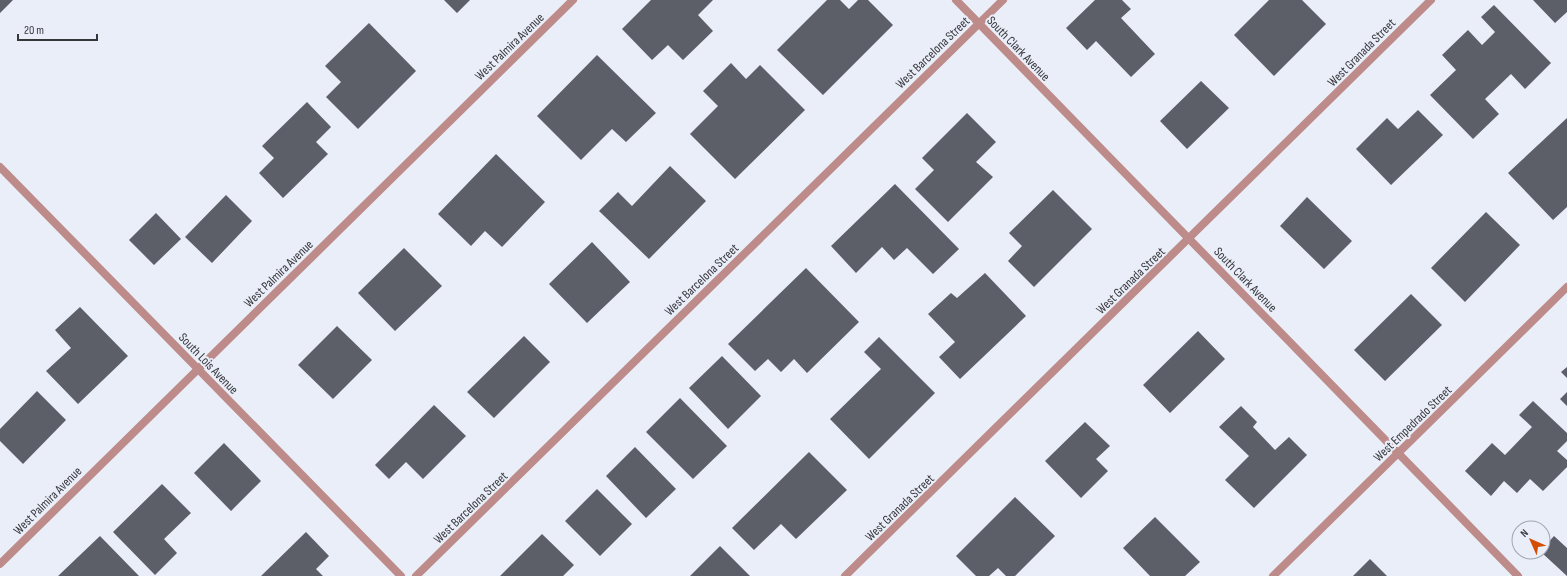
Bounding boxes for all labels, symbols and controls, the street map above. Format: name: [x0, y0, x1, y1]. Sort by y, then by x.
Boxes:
street label: West Palmira Avenue: [472, 10, 548, 84]
street label: West Barcelona Street: [892, 13, 973, 92]
street label: South Clark Avenue: [983, 13, 1053, 85]
street label: West Granada Street: [1324, 15, 1399, 90]
scale bar: [18, 16, 97, 42]
text: 20 m: [24, 23, 44, 38]
street label: West Palmira Avenue: [241, 237, 317, 311]
street label: West Barcelona Street: [661, 240, 742, 319]
street label: West Granada Street: [1093, 244, 1169, 318]
street label: South Clark Avenue: [1210, 244, 1280, 316]
street label: South Lois Avenue: [175, 330, 241, 398]
street label: West Empedrado Street: [1370, 382, 1455, 465]
street label: West Palmira Avenue: [10, 463, 85, 538]
street label: West Barcelona Street: [430, 468, 511, 547]
street label: West Granada Street: [862, 471, 938, 545]
north arrow: [1511, 520, 1551, 560]
text: N: [1518, 527, 1531, 540]

